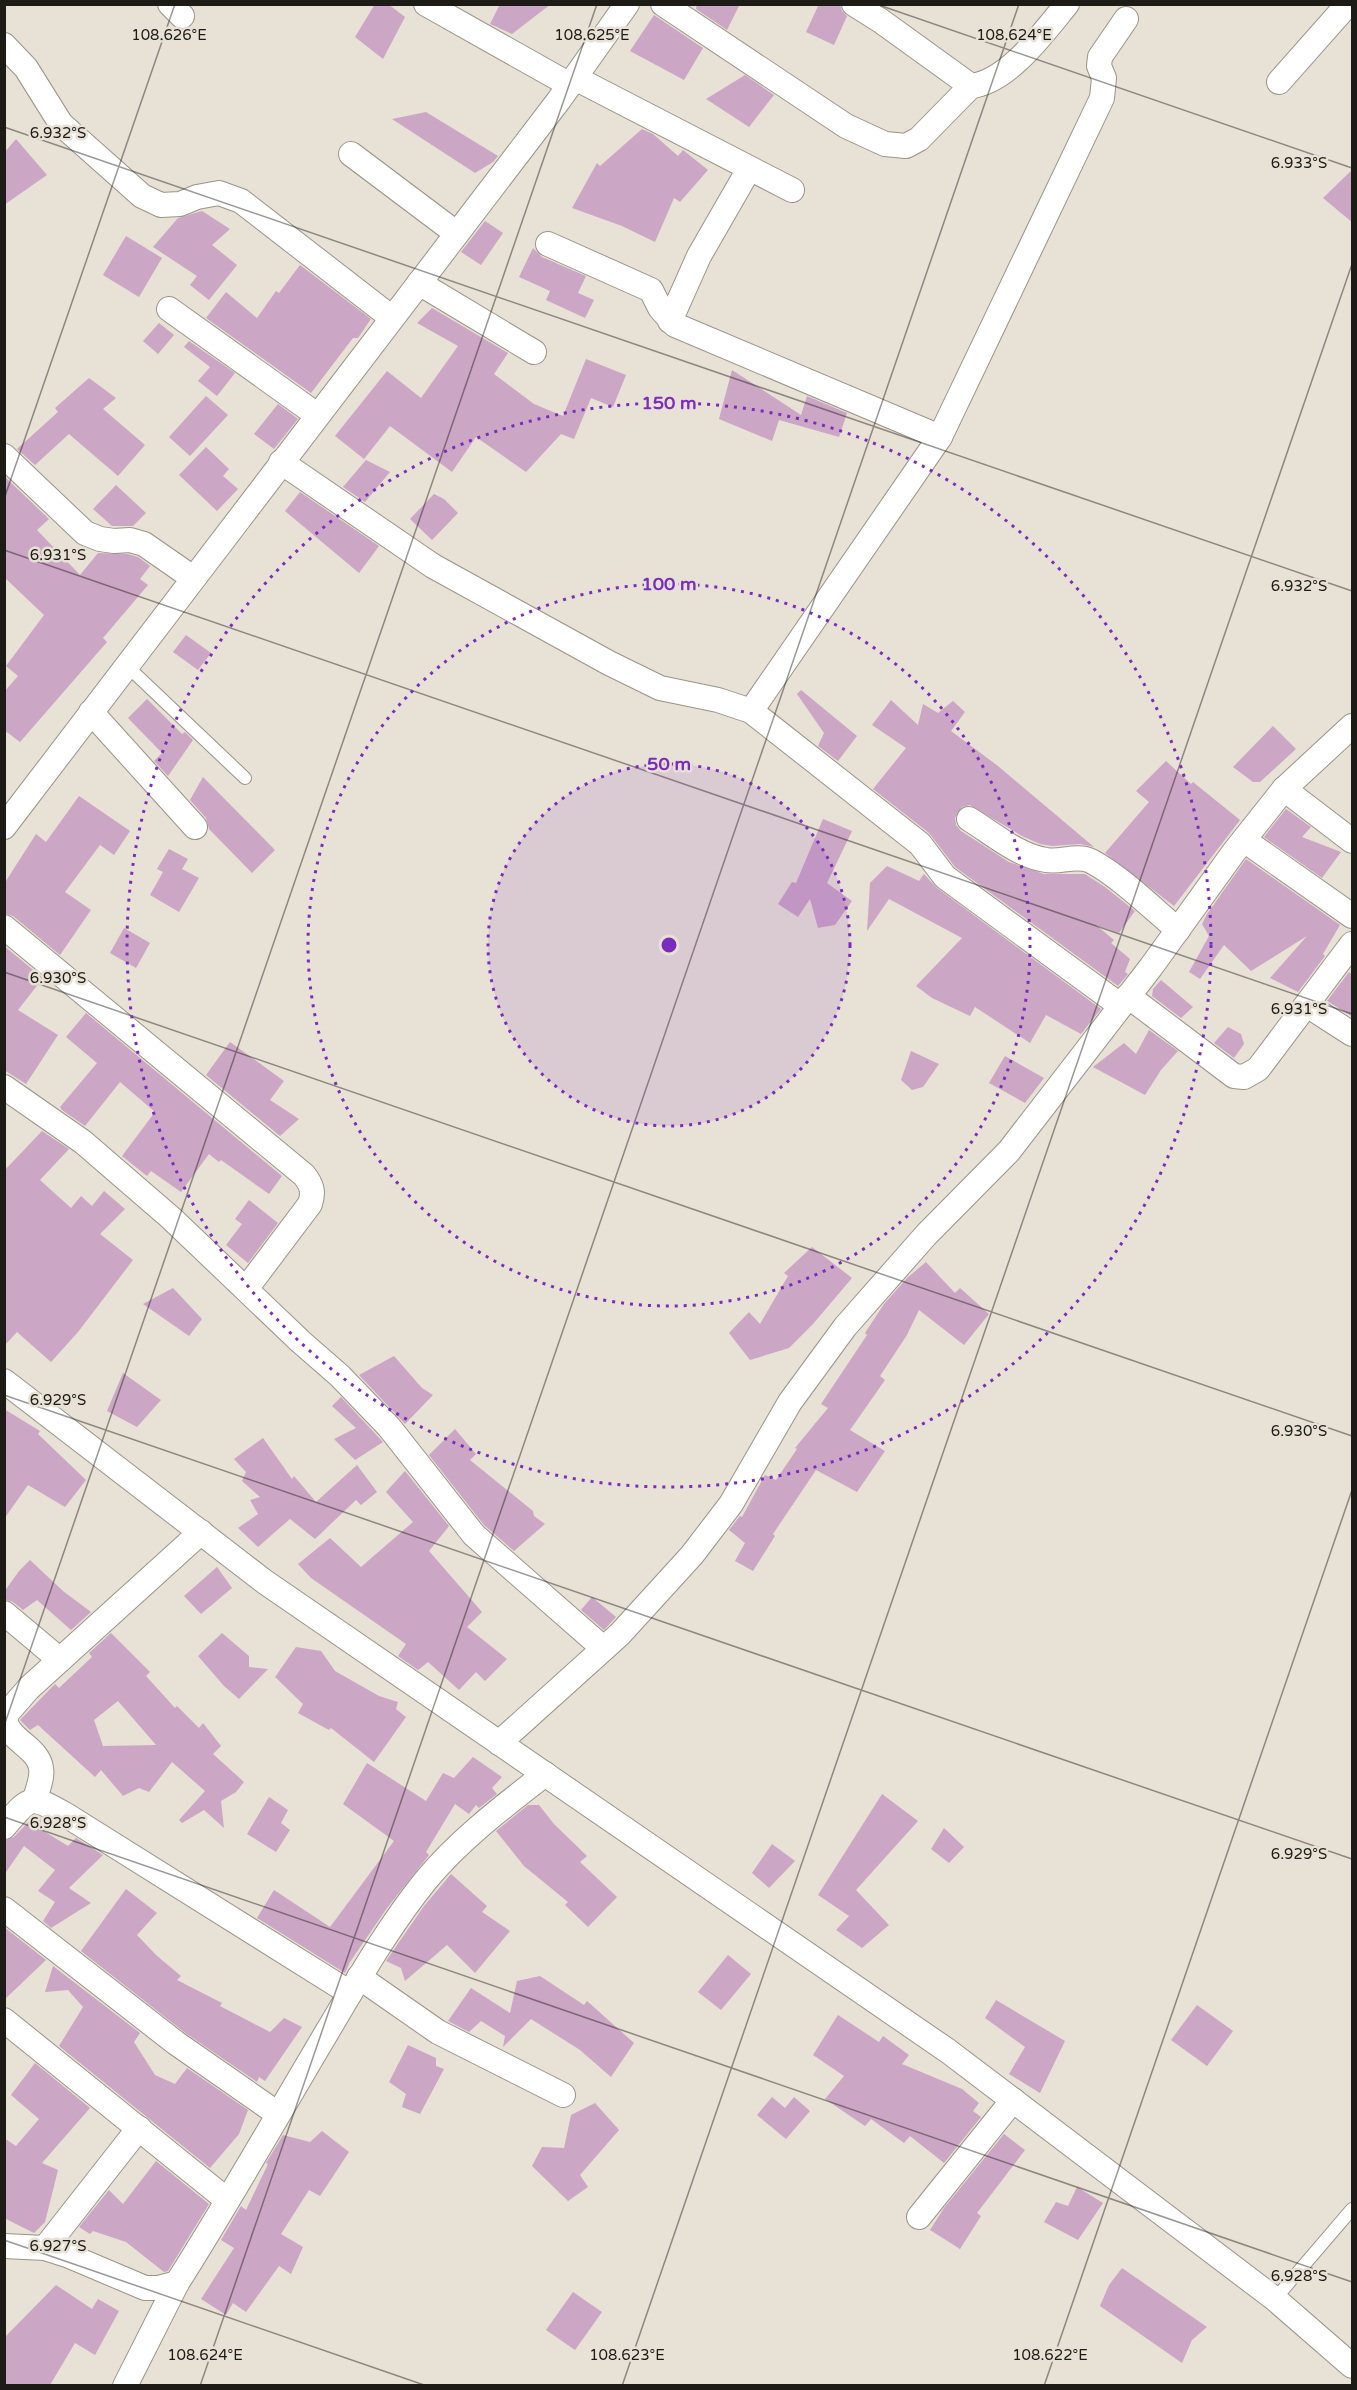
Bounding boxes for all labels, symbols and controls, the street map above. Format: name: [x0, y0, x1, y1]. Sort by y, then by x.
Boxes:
text: 108.626°E: [131, 26, 207, 44]
text: 108.625°E: [554, 26, 630, 44]
text: 108.624°E: [976, 26, 1052, 44]
text: 6.932°S: [30, 124, 86, 142]
text: 6.933°S: [1271, 154, 1327, 172]
text: 150 m: [641, 392, 697, 414]
text: 6.931°S: [30, 546, 86, 564]
text: 100 m: [641, 573, 697, 595]
text: 6.932°S: [1271, 577, 1327, 595]
text: 50 m: [647, 753, 691, 775]
centre of rings: [659, 935, 679, 955]
text: 6.930°S: [30, 969, 86, 987]
text: 6.931°S: [1271, 1000, 1327, 1018]
text: 6.929°S: [30, 1391, 86, 1409]
text: 6.930°S: [1271, 1422, 1327, 1440]
text: 6.928°S: [30, 1814, 86, 1832]
text: 6.929°S: [1271, 1845, 1327, 1863]
text: 6.927°S: [30, 2237, 86, 2255]
text: 6.928°S: [1271, 2267, 1327, 2285]
text: 108.624°E: [167, 2346, 243, 2364]
text: 108.623°E: [589, 2346, 665, 2364]
text: 108.622°E: [1012, 2346, 1088, 2364]

